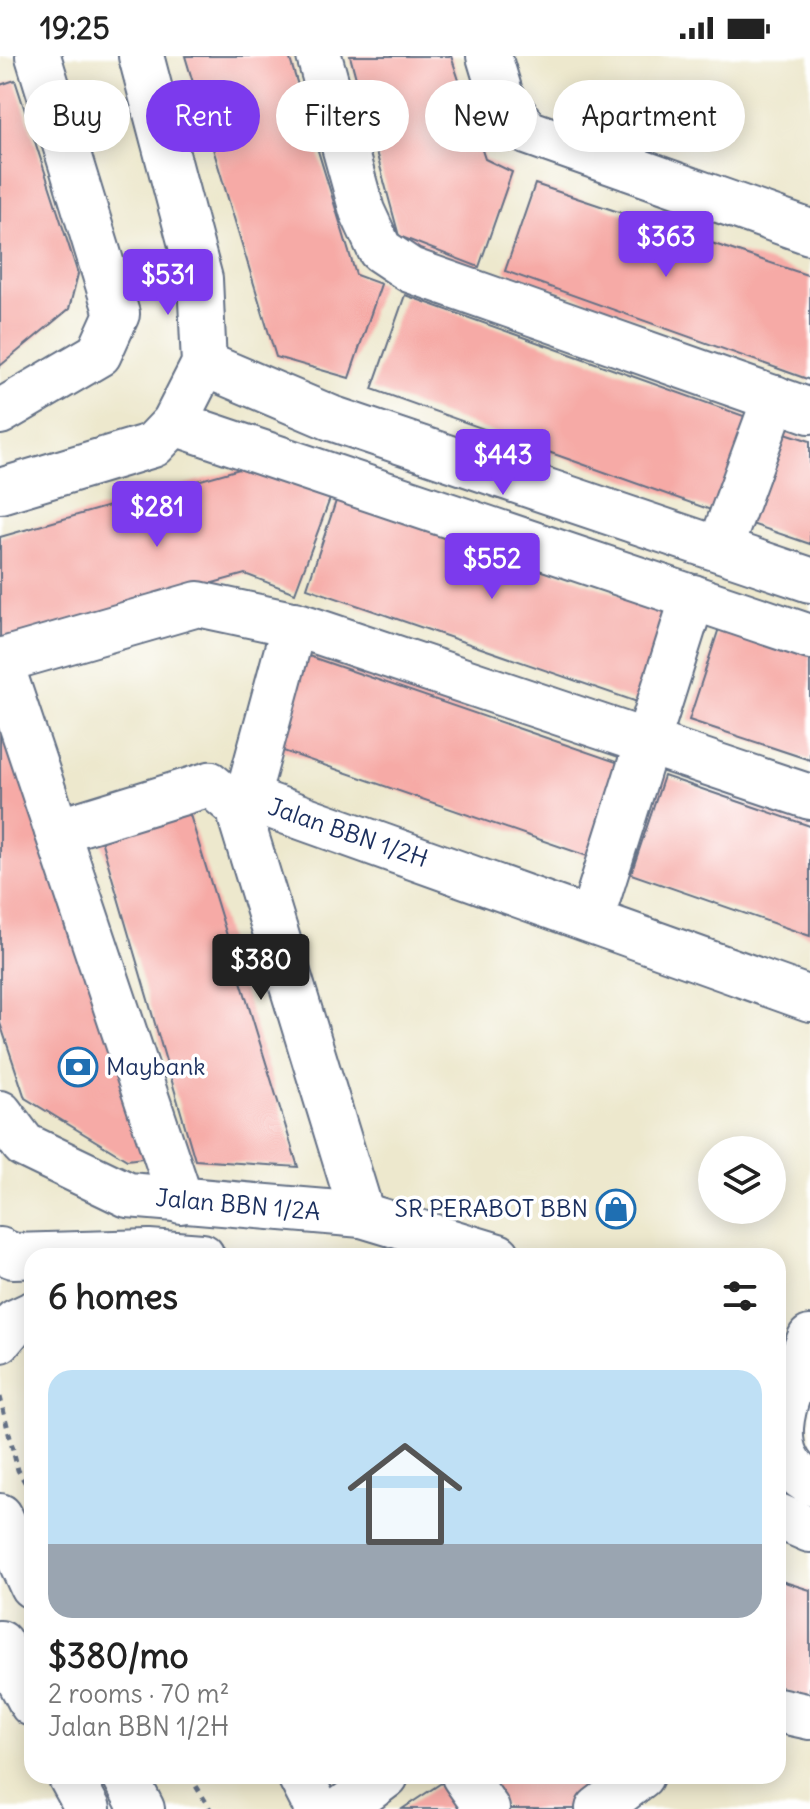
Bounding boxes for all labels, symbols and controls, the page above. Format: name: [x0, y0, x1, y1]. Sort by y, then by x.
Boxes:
text: 19:25: [40, 9, 110, 47]
chip: Buy: [24, 80, 130, 152]
chip: Rent: [146, 80, 260, 152]
chip: Filters: [276, 80, 409, 152]
chip: New: [425, 80, 537, 152]
chip: Apartment: [553, 80, 745, 152]
pin: $363: [619, 211, 713, 279]
text: $363: [637, 220, 695, 253]
pin: $531: [121, 249, 215, 317]
text: $531: [141, 258, 195, 291]
pin: $443: [456, 429, 550, 497]
text: $443: [473, 438, 533, 471]
pin: $281: [110, 481, 204, 549]
text: $281: [130, 490, 184, 523]
pin: $552: [445, 533, 539, 601]
text: $552: [463, 542, 521, 575]
street label: Jalan BBN 1/2H: [265, 791, 432, 873]
pin: $380: [214, 934, 308, 1002]
text: $380: [230, 943, 292, 976]
bank icon: Maybank: [57, 1046, 99, 1088]
place label: Maybank: [106, 1051, 206, 1081]
map controls: [698, 1136, 786, 1224]
button: layers: [698, 1136, 786, 1224]
street label: Jalan BBN 1/2A: [155, 1182, 322, 1226]
shop icon: SR PERABOT BBN: [595, 1188, 637, 1230]
place label: SR PERABOT BBN: [395, 1193, 588, 1223]
icon: filters: [718, 1274, 762, 1318]
text: 6 homes: [48, 1275, 178, 1318]
icon: home: [333, 1422, 477, 1566]
text: $380/mo: [48, 1634, 189, 1677]
text: 2 rooms · 70 m²: [48, 1677, 229, 1710]
text: Jalan BBN 1/2H: [48, 1710, 229, 1743]

